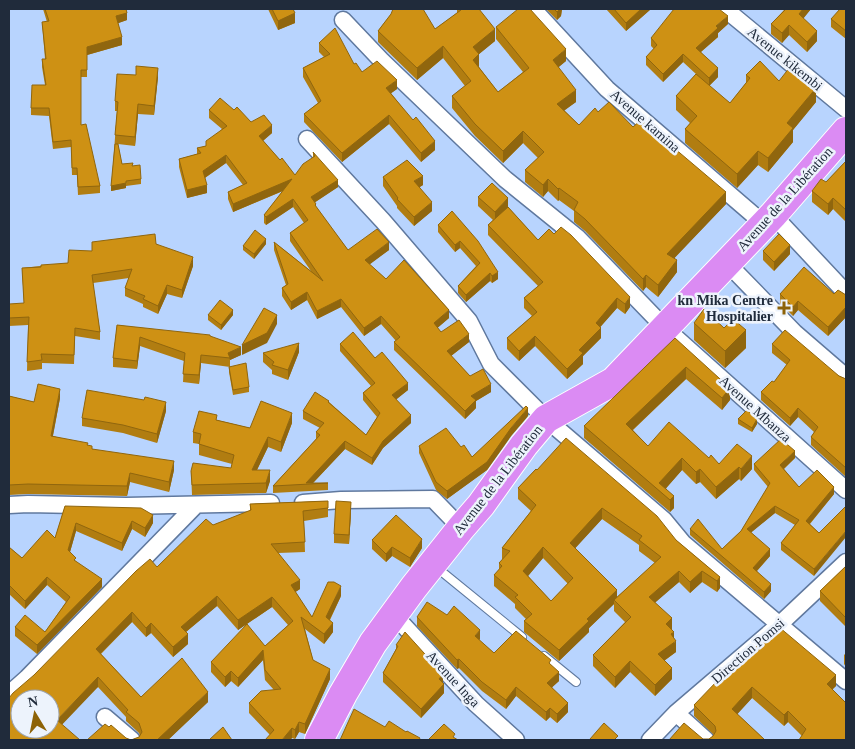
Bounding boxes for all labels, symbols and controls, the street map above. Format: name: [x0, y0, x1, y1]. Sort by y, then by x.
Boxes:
street label: Avenue kikembi: [745, 24, 826, 94]
street label: Avenue kamina: [607, 87, 683, 156]
street label: Avenue de la Libération: [734, 144, 836, 254]
place label: kn Mika Centre Hospitalier: [678, 293, 773, 324]
marker: kn Mika Centre Hospitalier: [777, 301, 791, 315]
street label: Avenue Mbanza: [716, 373, 794, 446]
street label: Avenue de la Libération: [451, 422, 545, 538]
street label: Direction Pomsi: [709, 615, 787, 687]
street label: Avenue Inga: [423, 648, 483, 711]
north arrow: [10, 689, 60, 739]
text: N: [27, 693, 39, 710]

